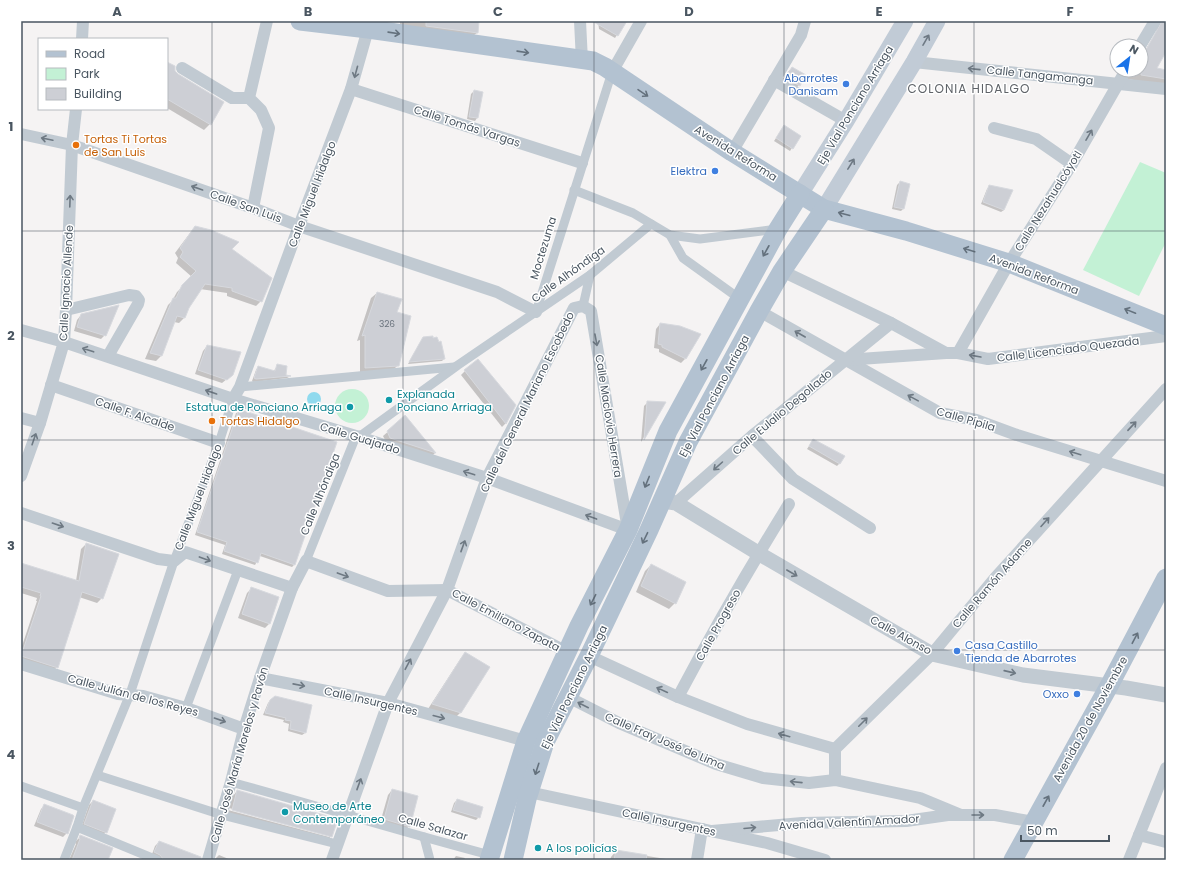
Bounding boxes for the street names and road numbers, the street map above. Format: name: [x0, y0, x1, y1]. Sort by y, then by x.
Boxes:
street label: Eje Vial Ponciano Arriaga: [813, 42, 897, 168]
street label: Calle Tangamanga: [986, 61, 1094, 89]
street label: Calle Tomás Vargas: [412, 101, 523, 151]
street label: Avenida Reforma: [691, 121, 781, 185]
street label: Calle Miguel Hidalgo: [284, 139, 340, 249]
street label: Calle Nezahualcóyotl: [1010, 148, 1086, 254]
street label: Calle San Luis: [208, 186, 284, 226]
street label: Moctezuma: [526, 215, 560, 281]
street label: Calle Ignacio Allende: [55, 224, 77, 341]
street label: Calle Alhóndiga: [528, 242, 608, 306]
street label: Avenida Reforma: [987, 250, 1081, 298]
street label: Calle del General Mariano Escobedo: [476, 309, 578, 495]
street label: Eje Vial Ponciano Arriaga: [675, 332, 753, 460]
street label: Calle Licenciado Quezada: [996, 332, 1140, 366]
street label: Calle Maclovio Herrera: [591, 353, 627, 479]
street label: Calle Eulalio Degollado: [729, 365, 835, 459]
street label: Calle F. Alcalde: [93, 393, 177, 435]
street label: Calle Pípila: [935, 403, 997, 435]
street label: Calle Guajardo: [318, 418, 402, 458]
street label: Calle Miguel Hidalgo: [170, 442, 226, 552]
street label: Calle Alhóndiga: [296, 451, 344, 537]
street label: Calle Ramón Adame: [949, 535, 1036, 631]
street label: Calle Emiliano Zapata: [449, 585, 563, 655]
street label: Calle Progreso: [692, 586, 744, 664]
street label: Calle Alonso: [867, 611, 935, 659]
street label: Eje Vial Ponciano Arriaga: [537, 622, 611, 752]
street label: Avenida 20 de Noviembre: [1049, 653, 1131, 785]
street label: Calle José María Morelos y Pavón: [206, 665, 272, 845]
street label: Calle Julián de los Reyes: [66, 670, 200, 720]
street label: Calle Insurgentes: [323, 682, 420, 720]
street label: Calle Fray José de Lima: [602, 708, 728, 774]
street label: Calle Insurgentes: [621, 804, 718, 840]
street label: Calle Salazar: [396, 809, 470, 845]
street label: Avenida Valentín Amador: [778, 810, 920, 834]

